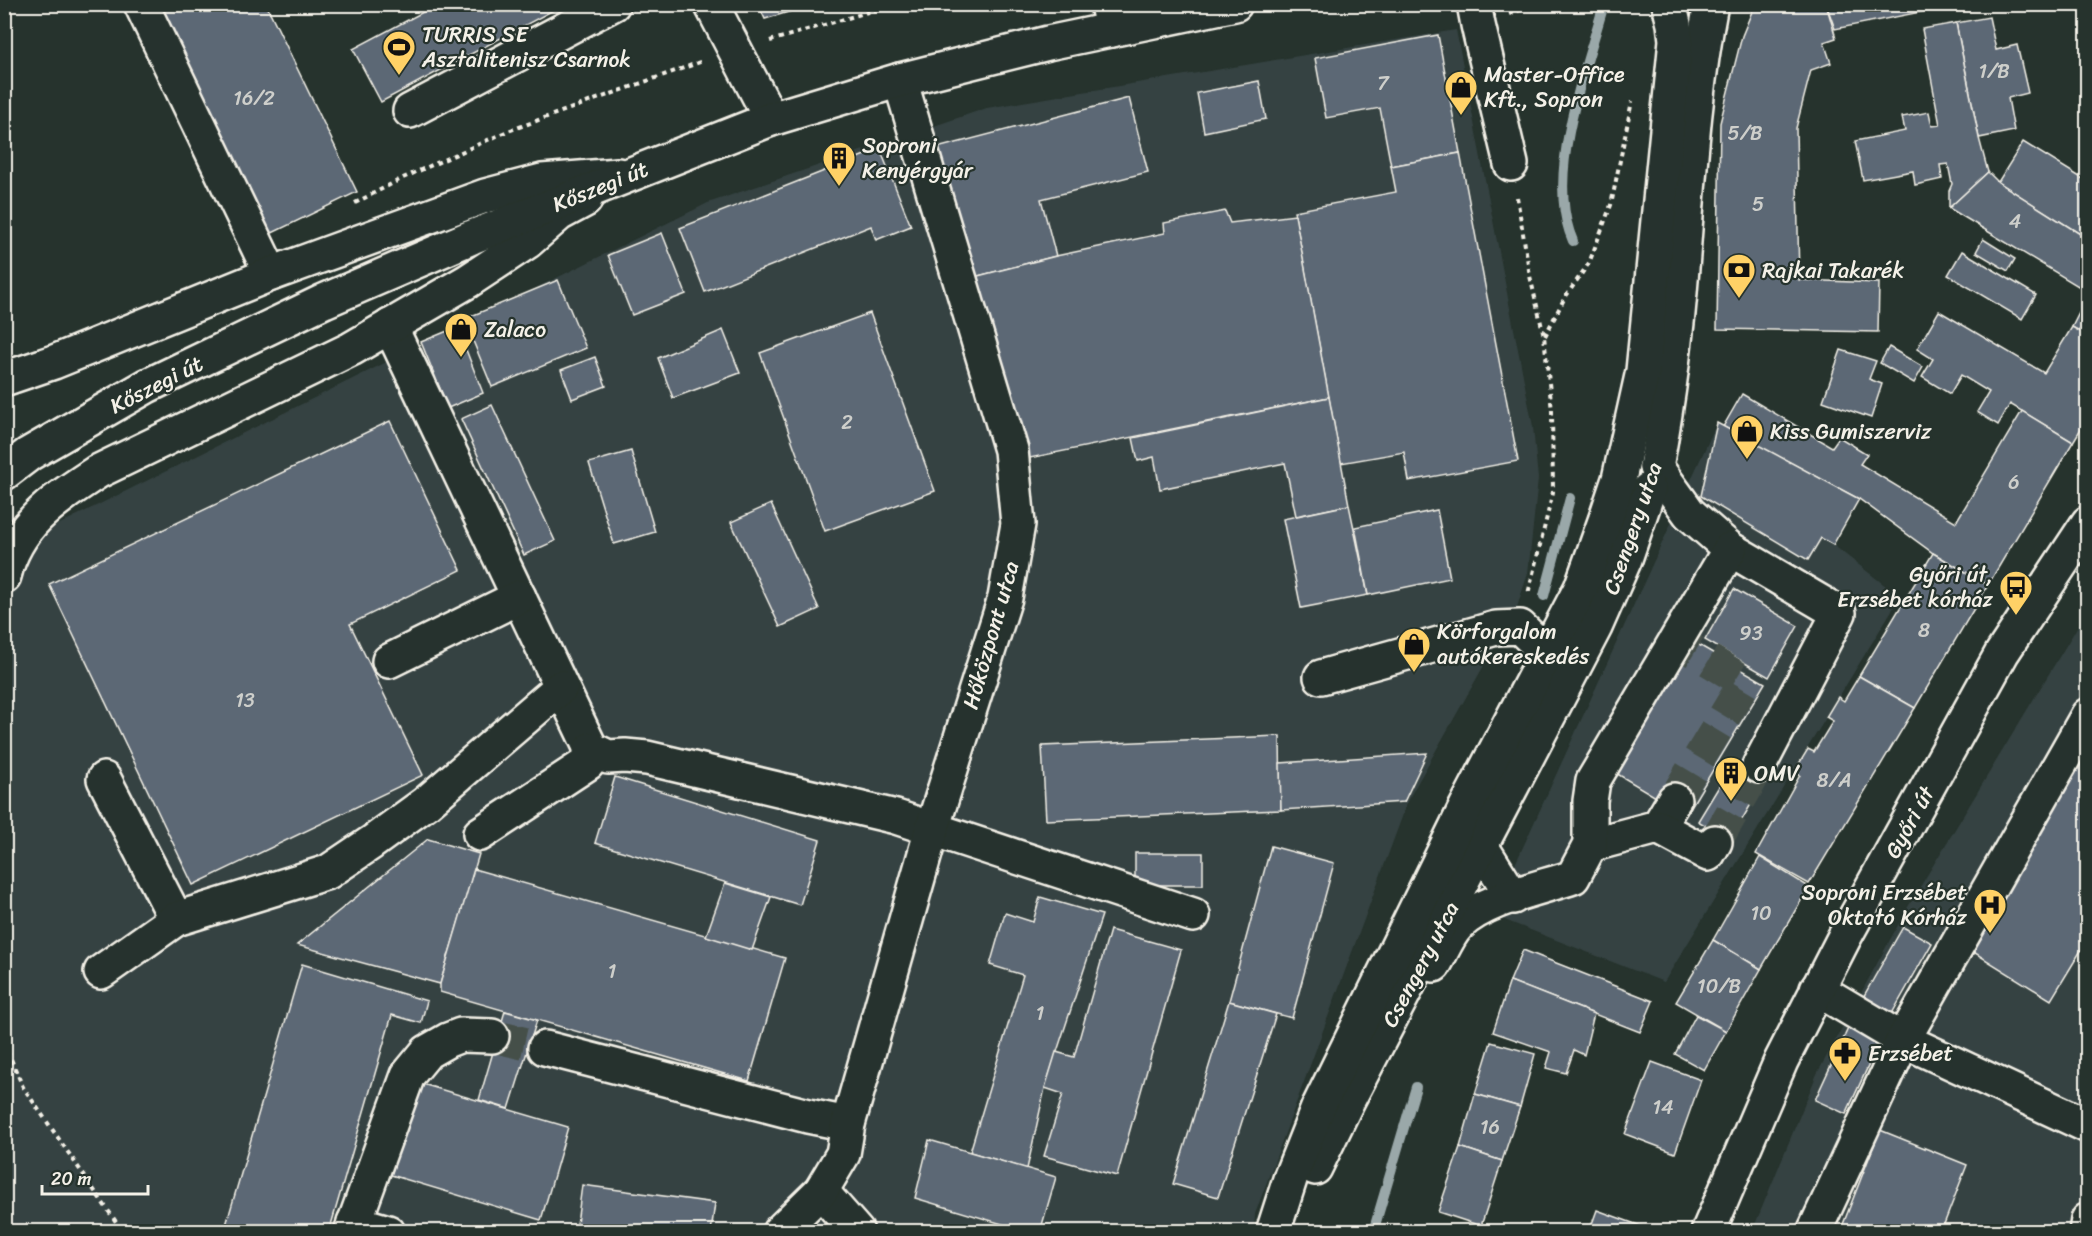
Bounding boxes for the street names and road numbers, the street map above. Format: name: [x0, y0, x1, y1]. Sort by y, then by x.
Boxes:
street label: Kőszegi út: [546, 149, 655, 223]
street label: Kőszegi út: [102, 344, 210, 425]
street label: Csengery utca: [1592, 456, 1673, 600]
street label: Hőközpont utca: [951, 556, 1030, 714]
street label: Győri út: [1874, 778, 1946, 866]
street label: Csengery utca: [1371, 894, 1470, 1034]

